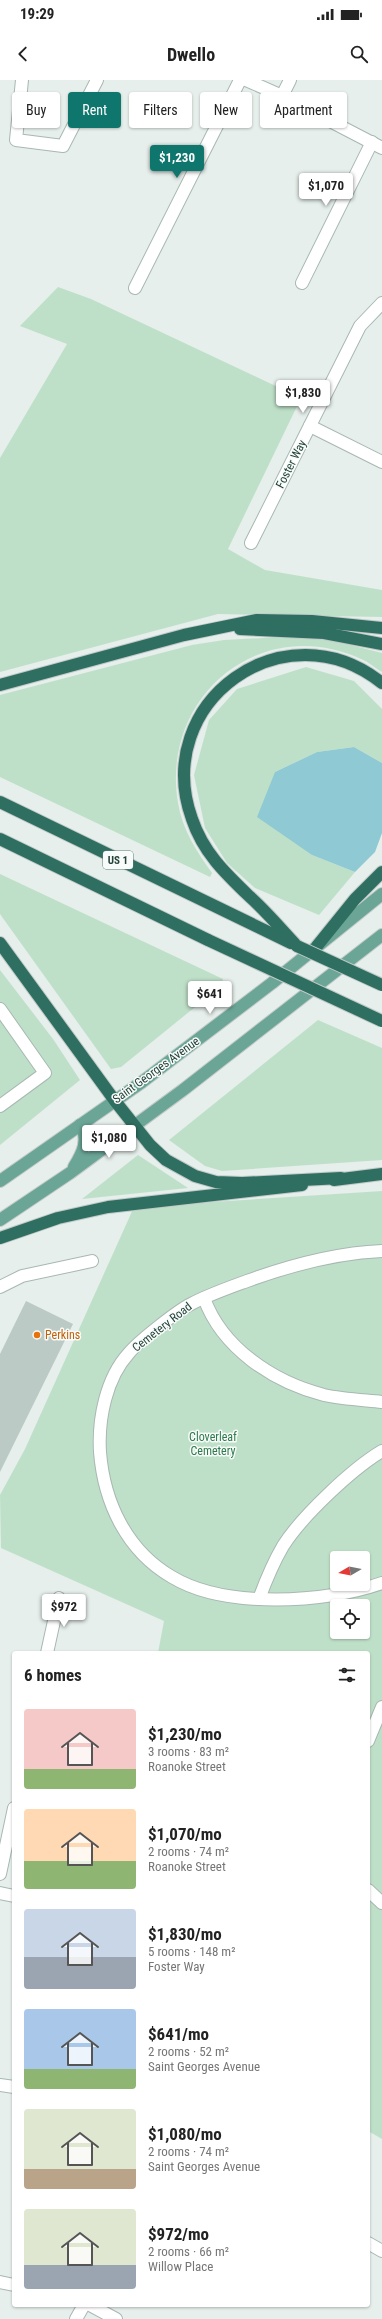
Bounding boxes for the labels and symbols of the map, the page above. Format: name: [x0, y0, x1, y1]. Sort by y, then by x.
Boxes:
pin: $1,230: [144, 145, 210, 179]
pin: $1,070: [293, 173, 359, 207]
pin: $1,830: [270, 380, 336, 414]
street label: Foster Way: [273, 438, 309, 490]
road number: US 1: [103, 851, 133, 869]
pin: $641: [186, 981, 234, 1015]
street label: Saint Georges Avenue: [110, 1034, 202, 1106]
pin: $1,080: [76, 1125, 142, 1159]
street label: Cemetery Road: [129, 1299, 195, 1355]
place label: Perkins: [45, 1328, 80, 1342]
marker: Perkins: [32, 1330, 42, 1340]
park label: Cloverleaf Cemetery: [189, 1430, 237, 1458]
north arrow: [330, 1551, 370, 1591]
pin: $972: [40, 1594, 88, 1628]

